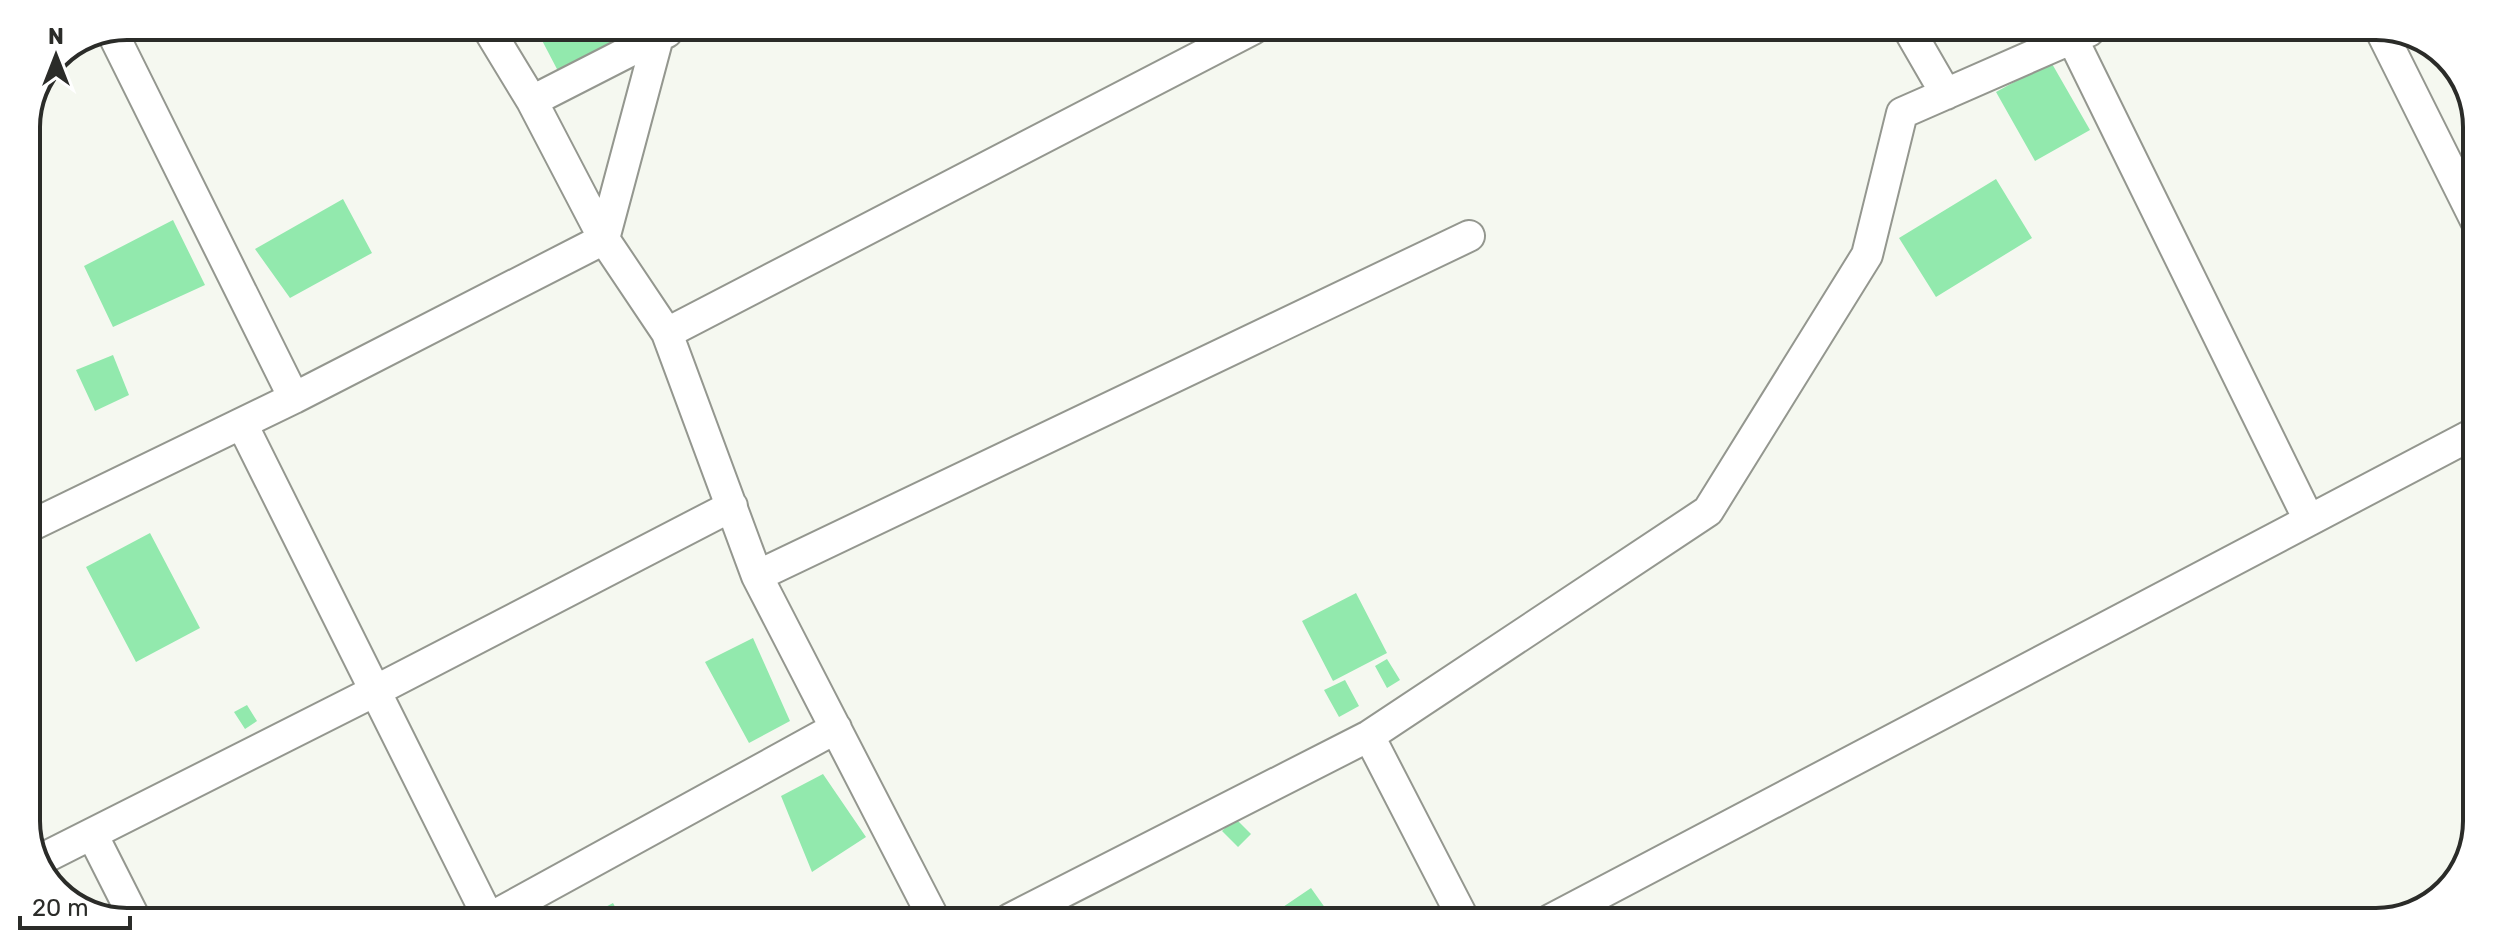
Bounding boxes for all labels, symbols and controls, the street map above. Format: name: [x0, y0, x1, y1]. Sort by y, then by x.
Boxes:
north arrow: [16, 16, 96, 96]
text: N: [48, 23, 64, 50]
scale bar: [20, 880, 130, 930]
text: 20 m: [32, 894, 89, 922]

